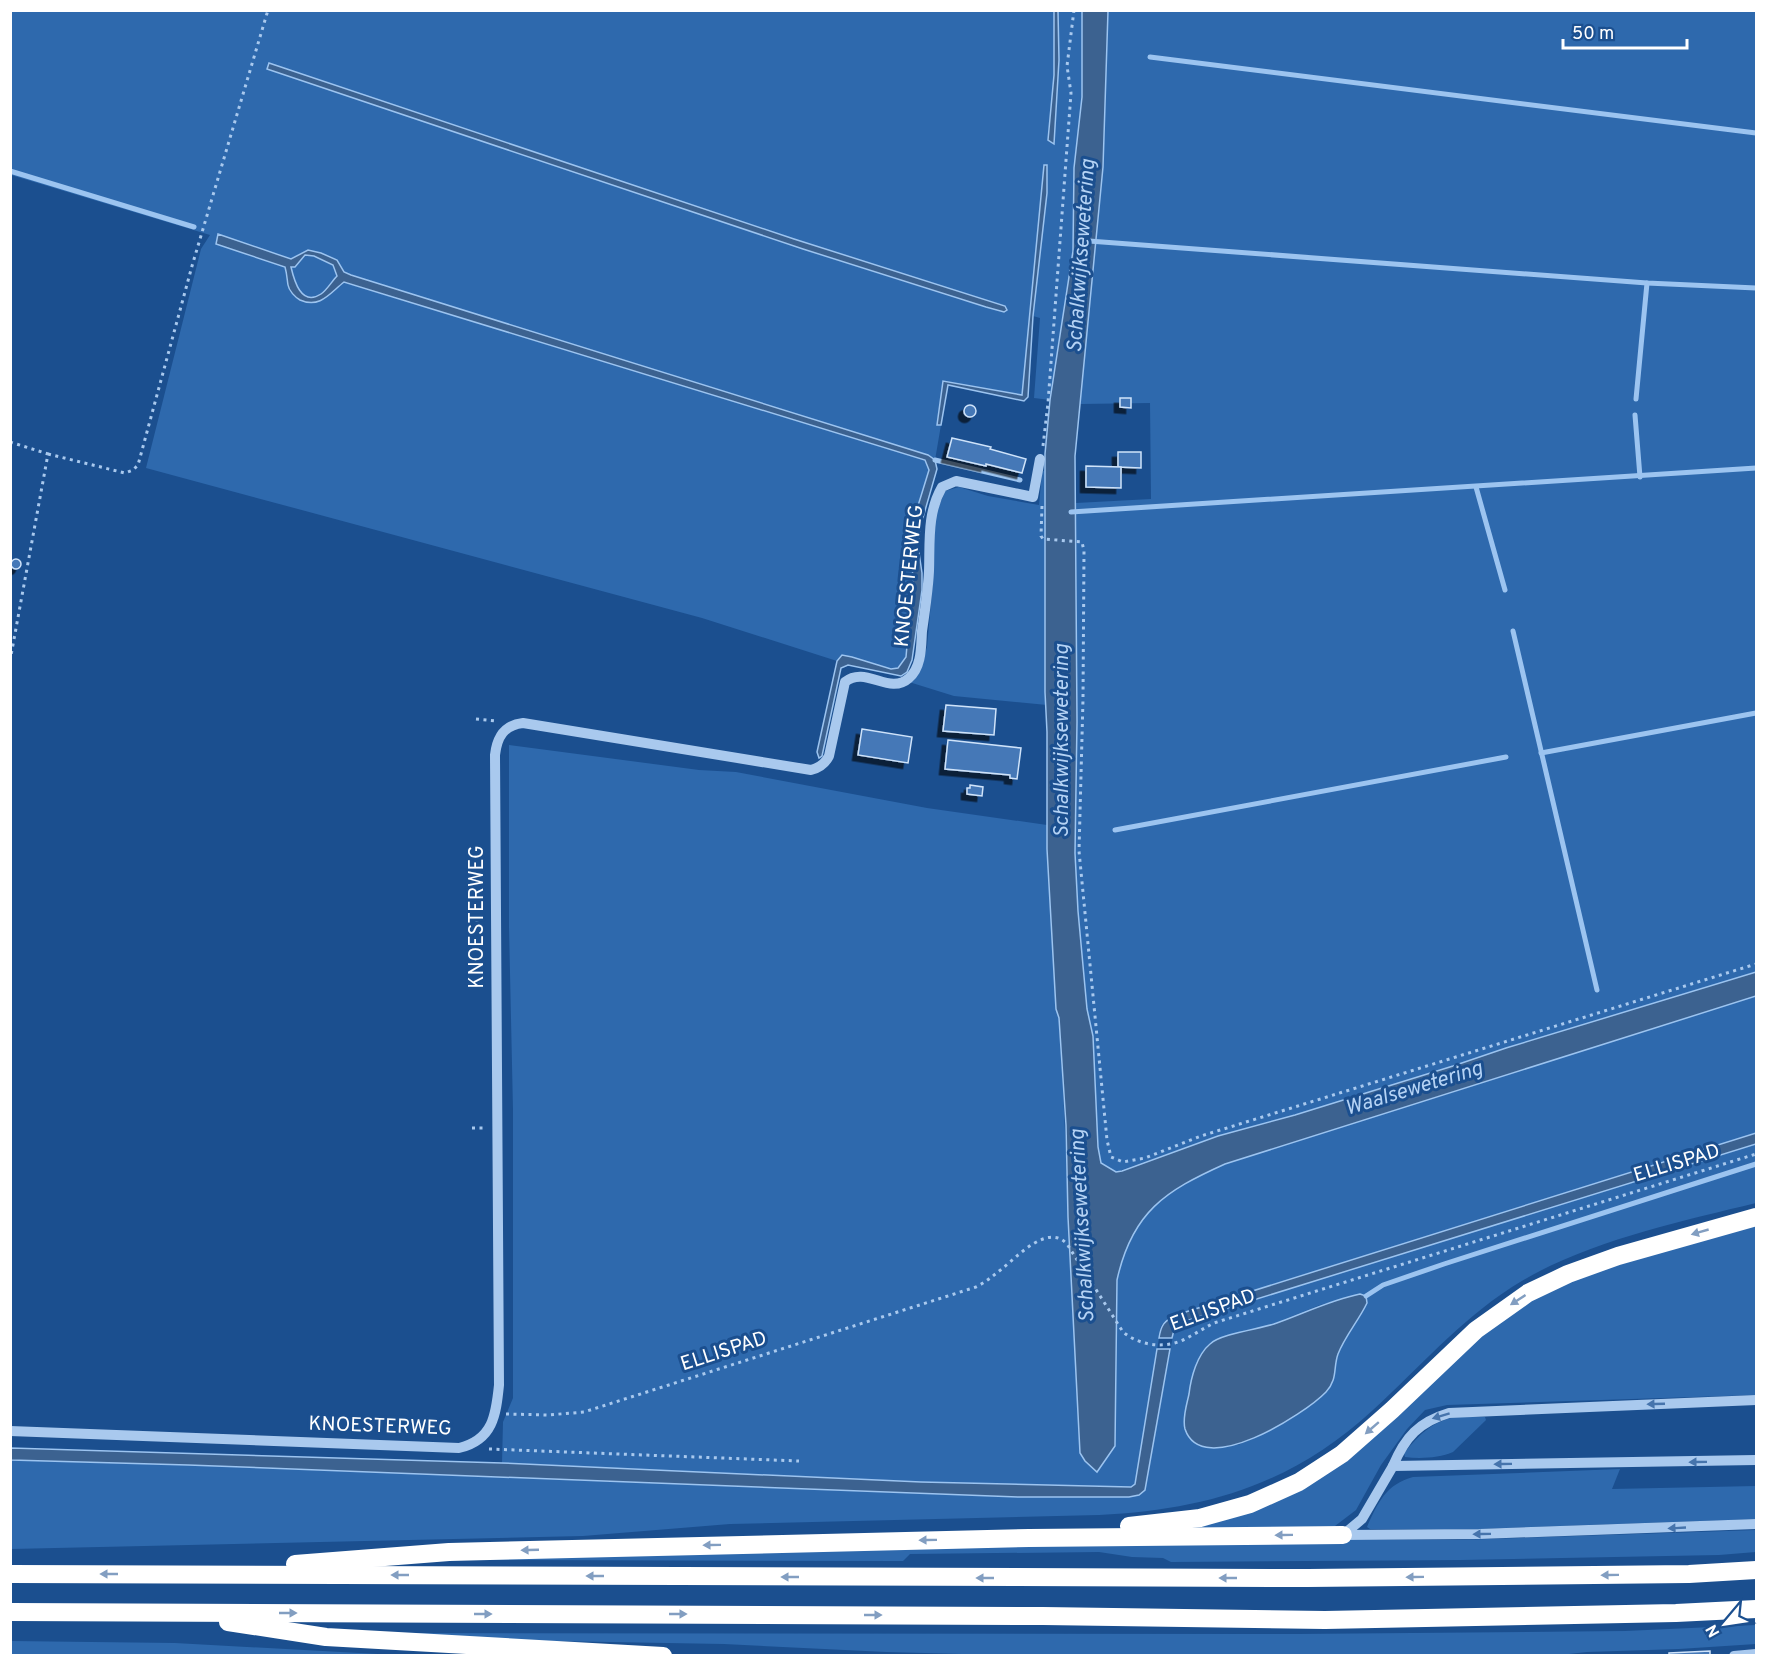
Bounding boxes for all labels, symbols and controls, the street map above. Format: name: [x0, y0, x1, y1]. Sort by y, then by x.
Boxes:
scale bar: [1563, 12, 1688, 50]
text: 50 m: [1572, 23, 1614, 46]
water label: Schalkwijksewetering: [1062, 158, 1102, 354]
street label: KNOESTERWEG: [890, 503, 930, 649]
water label: Schalkwijksewetering: [1049, 643, 1076, 838]
street label: KNOESTERWEG: [465, 845, 491, 989]
water label: Waalsewetering: [1342, 1055, 1487, 1123]
water label: Schalkwijksewetering: [1064, 1128, 1102, 1324]
street label: ELLISPAD: [1631, 1139, 1723, 1189]
one-way arrow: [1691, 1228, 1709, 1237]
street label: ELLISPAD: [1167, 1284, 1259, 1338]
one-way arrow: [1510, 1294, 1526, 1305]
street label: ELLISPAD: [678, 1326, 770, 1378]
one-way arrow: [1647, 1400, 1666, 1409]
street label: KNOESTERWEG: [308, 1412, 452, 1442]
one-way arrow: [1432, 1412, 1450, 1421]
one-way arrow: [1364, 1421, 1379, 1435]
one-way arrow: [1689, 1457, 1708, 1467]
one-way arrow: [1494, 1460, 1513, 1469]
one-way arrow: [1668, 1523, 1687, 1532]
one-way arrow: [1473, 1529, 1492, 1539]
one-way arrow: [1275, 1530, 1294, 1540]
one-way arrow: [919, 1536, 938, 1545]
one-way arrow: [703, 1541, 722, 1550]
one-way arrow: [521, 1545, 540, 1555]
one-way arrow: [99, 1569, 118, 1579]
one-way arrow: [390, 1570, 409, 1580]
one-way arrow: [1600, 1570, 1619, 1580]
one-way arrow: [585, 1571, 604, 1581]
one-way arrow: [780, 1572, 799, 1582]
one-way arrow: [1405, 1572, 1424, 1582]
one-way arrow: [975, 1573, 994, 1583]
one-way arrow: [1219, 1573, 1238, 1583]
north arrow: [1695, 1594, 1755, 1654]
one-way arrow: [279, 1608, 298, 1618]
one-way arrow: [474, 1609, 493, 1619]
one-way arrow: [669, 1609, 688, 1619]
one-way arrow: [864, 1610, 883, 1620]
text: N: [1702, 1620, 1725, 1640]

